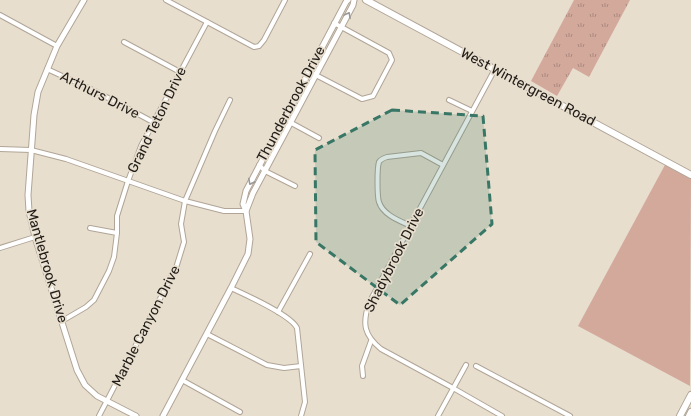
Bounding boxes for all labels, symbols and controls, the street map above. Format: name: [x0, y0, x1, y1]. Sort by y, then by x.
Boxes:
one-way arrow: [343, 12, 350, 19]
street label: Thunderbrook Drive: [253, 43, 329, 165]
street label: West Wintergreen Road: [458, 44, 598, 130]
street label: Grand Teton Drive: [124, 64, 190, 176]
street label: Arthurs Drive: [58, 68, 143, 122]
one-way arrow: [248, 178, 255, 186]
street label: Shadybrook Drive: [360, 205, 428, 315]
street label: Mantlebrook Drive: [23, 207, 71, 325]
street label: Marble Canyon Drive: [108, 262, 184, 389]

